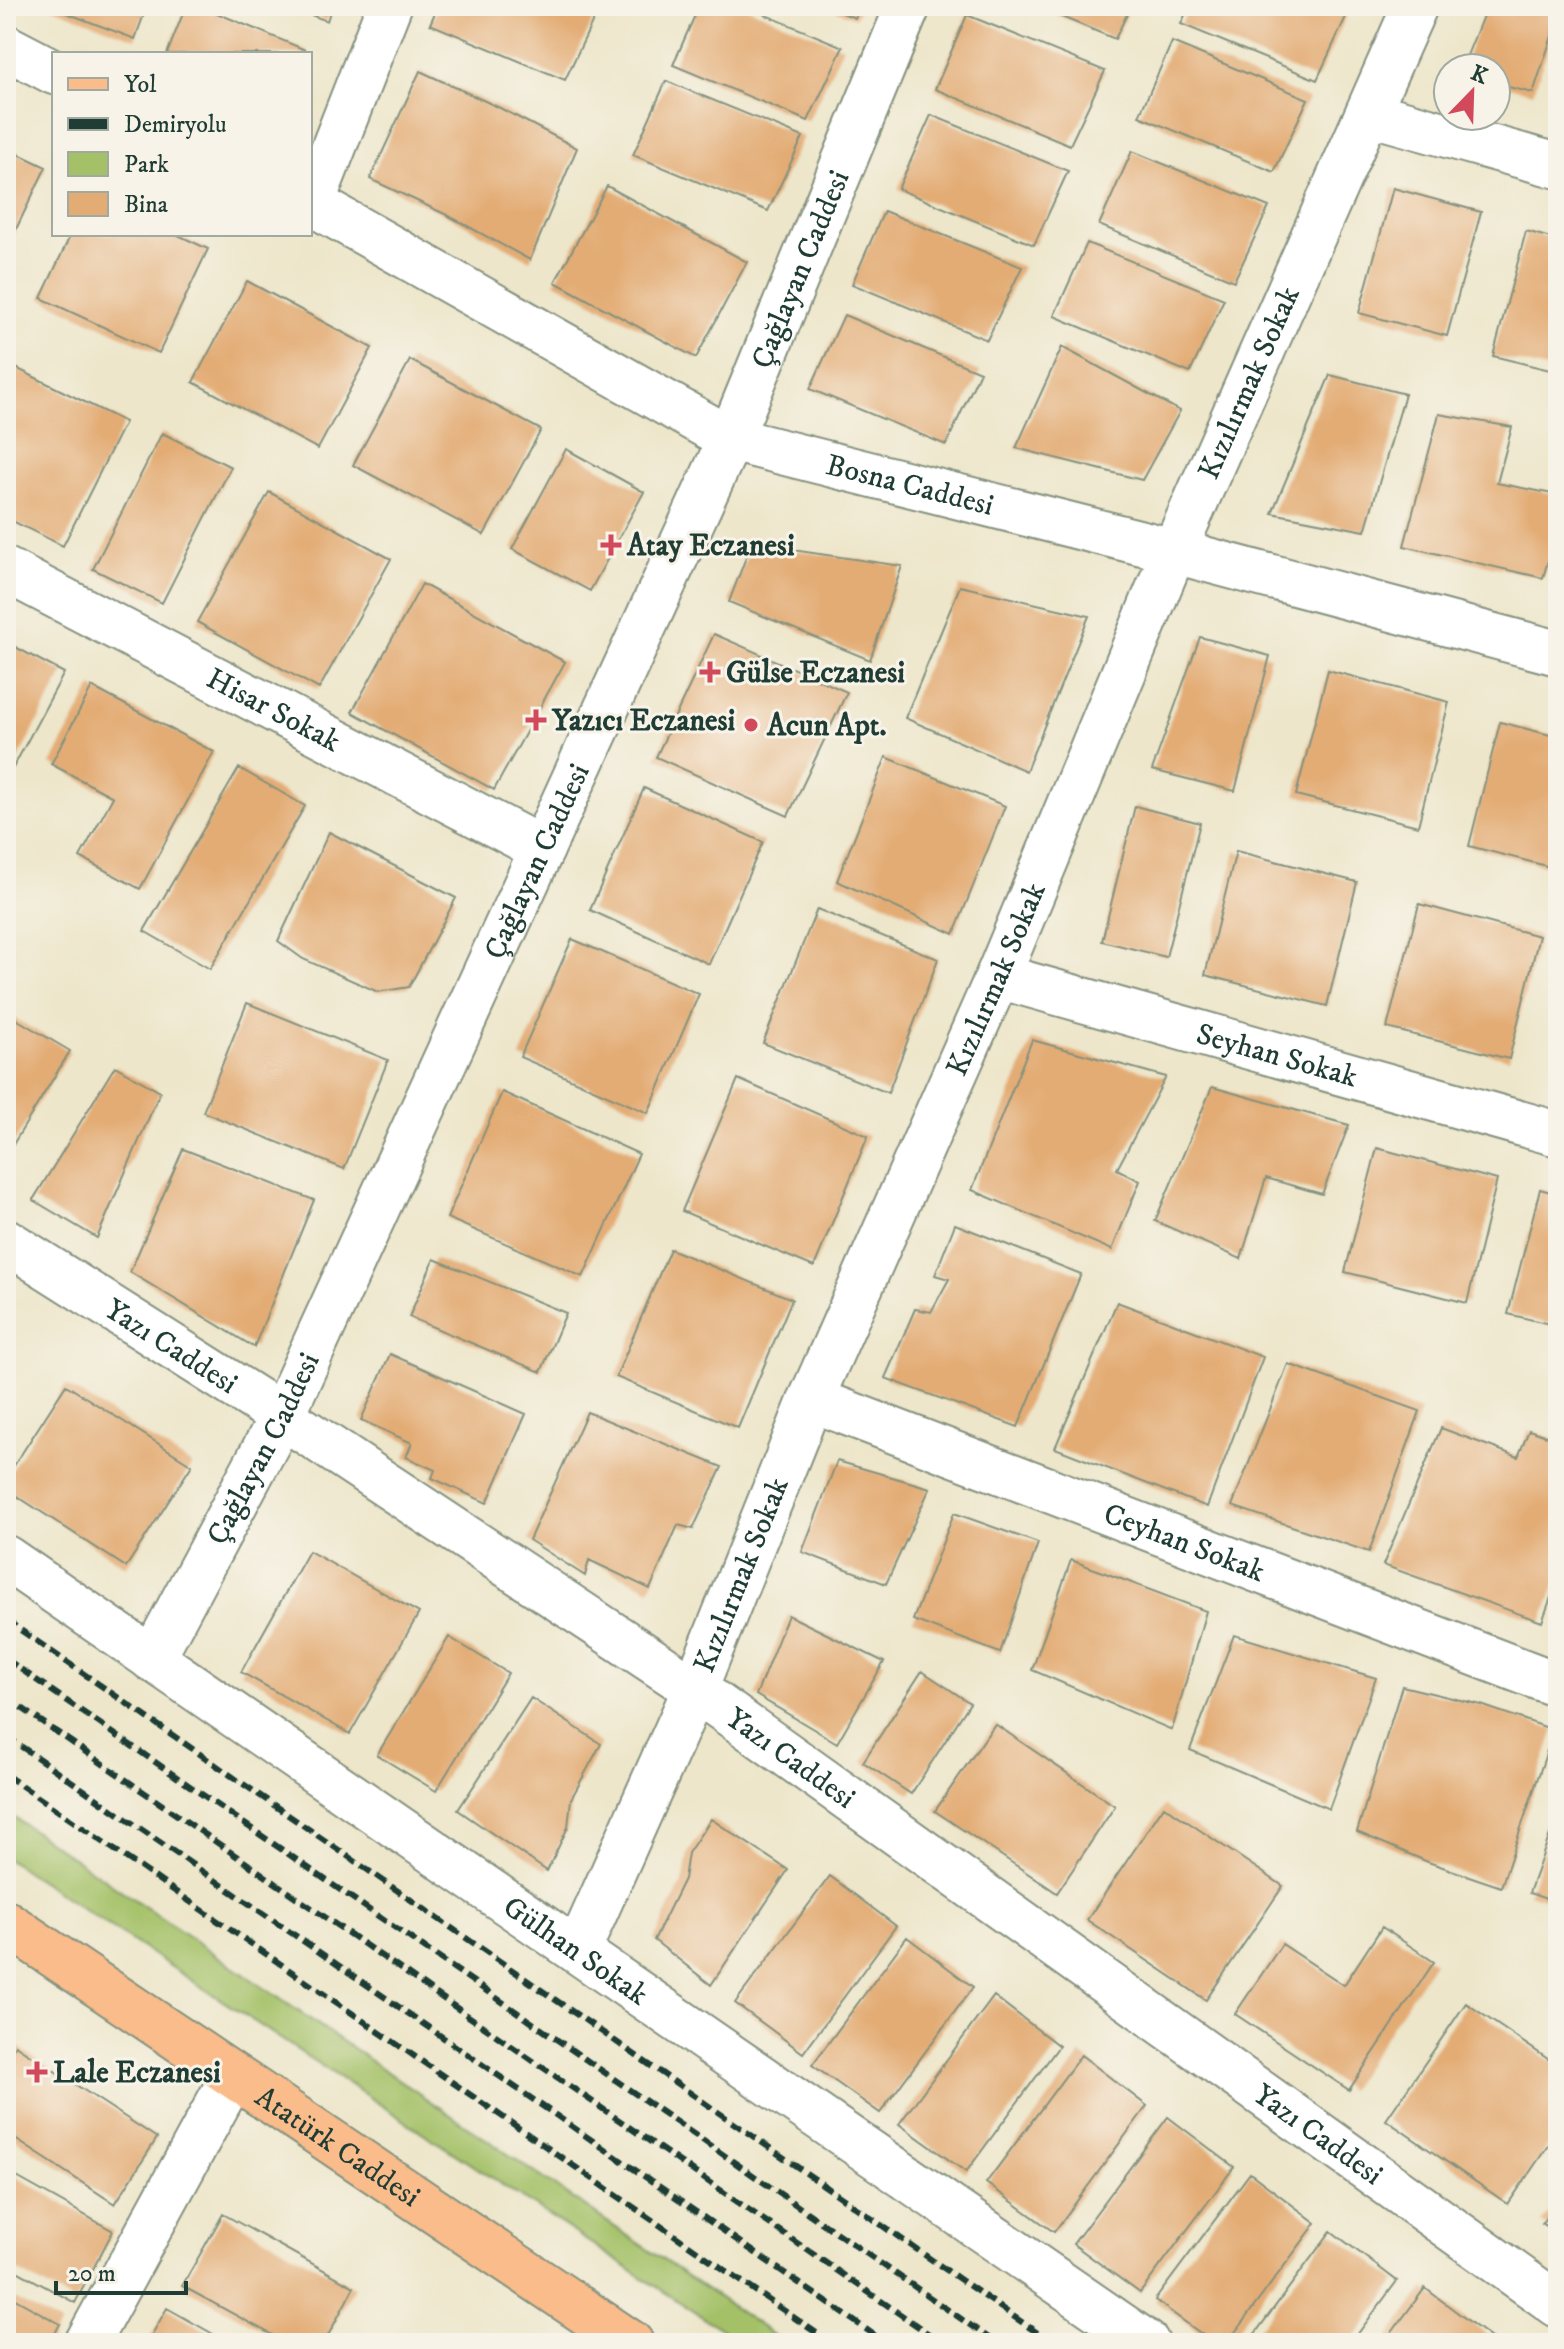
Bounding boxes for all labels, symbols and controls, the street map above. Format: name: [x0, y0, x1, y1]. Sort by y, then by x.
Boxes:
legend: [52, 52, 312, 236]
north arrow: [1432, 52, 1512, 132]
text: K: [1467, 60, 1492, 91]
text: Yol: [124, 70, 157, 100]
text: Demiryolu: [124, 110, 227, 140]
text: Park: [124, 150, 169, 180]
street label: Çağlayan Caddesi: [744, 165, 858, 374]
text: Bina: [124, 190, 169, 220]
street label: Kızılırmak Sokak: [1191, 281, 1309, 485]
street label: Bosna Caddesi: [822, 447, 997, 525]
place label: Atay Eczanesi: [626, 528, 795, 565]
marker: Atay Eczanesi: [602, 536, 620, 554]
place label: Gülse Eczanesi: [726, 655, 905, 692]
street label: Hisar Sokak: [200, 661, 347, 761]
marker: Gülse Eczanesi: [701, 663, 719, 681]
place label: Yazıcı Eczanesi: [551, 703, 736, 740]
place label: Acun Apt.: [766, 708, 887, 745]
marker: Yazıcı Eczanesi: [527, 711, 545, 729]
marker: Acun Apt.: [742, 716, 760, 734]
street label: Çağlayan Caddesi: [477, 758, 599, 965]
street label: Kızılırmak Sokak: [939, 877, 1055, 1082]
street label: Seyhan Sokak: [1192, 1016, 1361, 1097]
street label: Yazı Caddesi: [98, 1291, 244, 1403]
street label: Çağlayan Caddesi: [200, 1347, 328, 1552]
street label: Kızılırmak Sokak: [687, 1472, 798, 1678]
street label: Ceyhan Sokak: [1098, 1496, 1270, 1591]
street label: Yazı Caddesi: [719, 1700, 862, 1817]
street label: Gülhan Sokak: [496, 1889, 655, 2014]
place label: Lale Eczanesi: [53, 2055, 221, 2092]
marker: Lale Eczanesi: [28, 2063, 46, 2081]
street label: Yazı Caddesi: [1246, 2077, 1389, 2194]
street label: Atatürk Caddesi: [248, 2079, 427, 2216]
scale bar: [56, 2245, 186, 2295]
text: 20 m: [68, 2259, 116, 2289]

